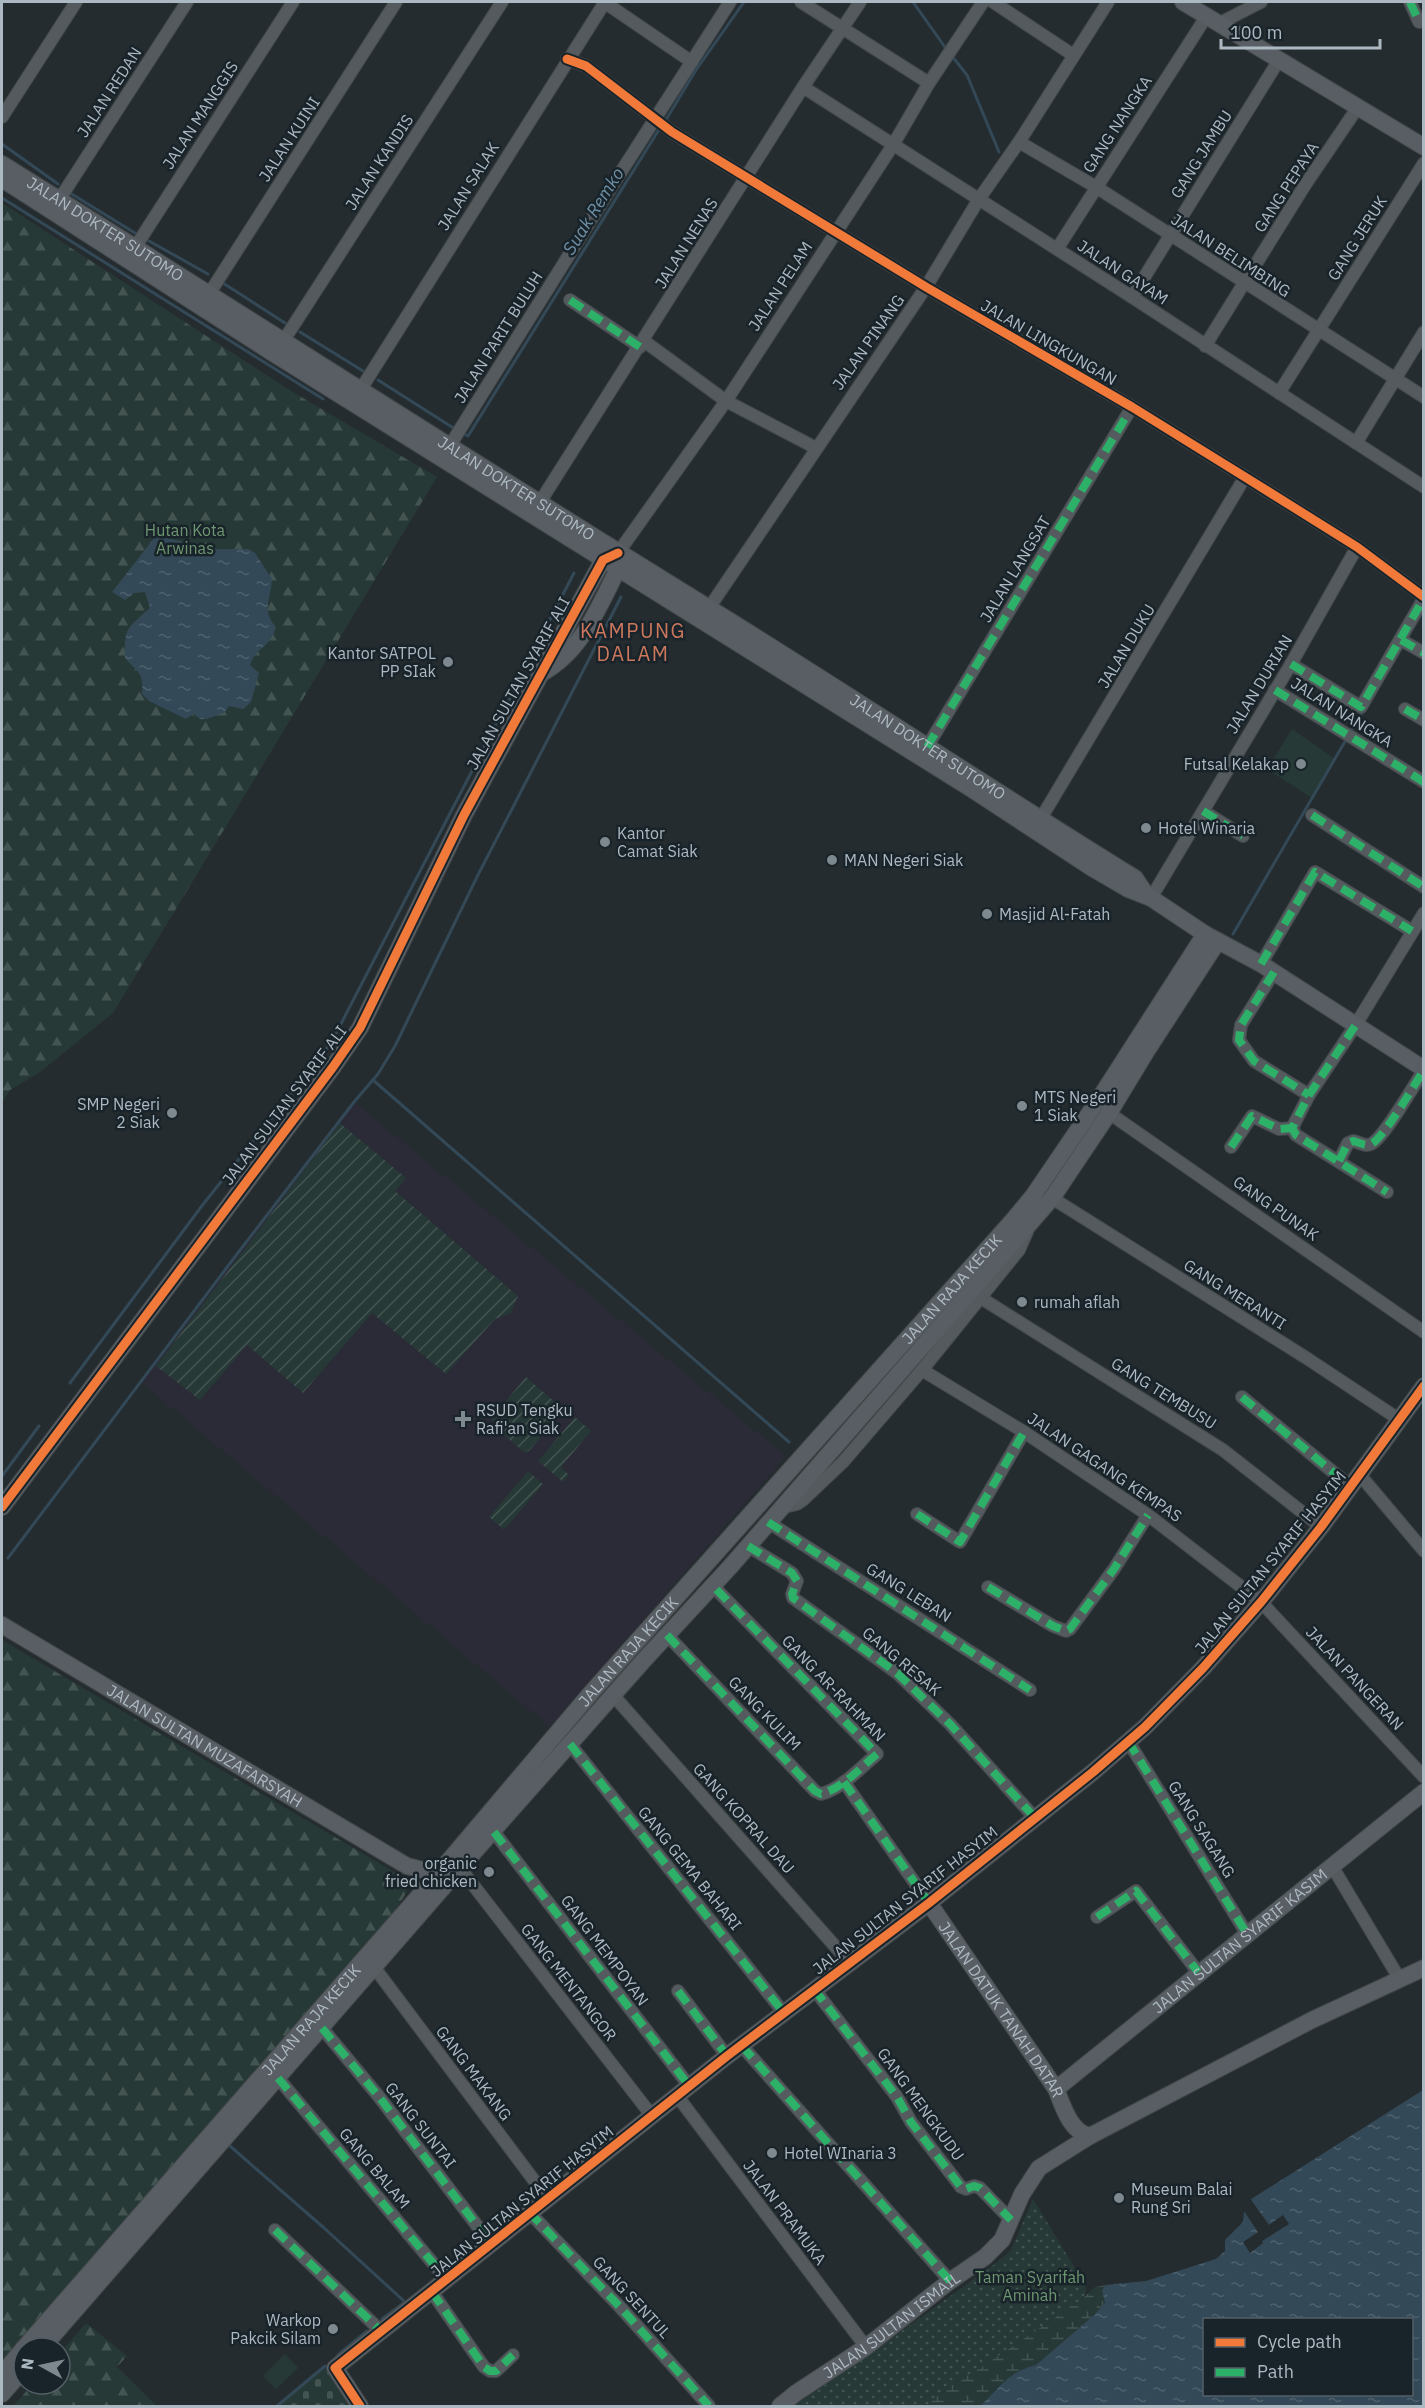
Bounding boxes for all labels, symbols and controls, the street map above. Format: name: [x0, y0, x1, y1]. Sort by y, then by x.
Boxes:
scale bar: [1221, 12, 1380, 50]
text: 100 m: [1230, 21, 1282, 44]
street label: JALAN REDAN: [72, 43, 146, 141]
street label: JALAN MANGGIS: [158, 57, 242, 173]
street label: GANG NANGKA: [1078, 72, 1156, 176]
street label: JALAN KUINI: [254, 93, 324, 185]
street label: GANG JAMBU: [1166, 106, 1236, 202]
street label: JALAN KANDIS: [341, 110, 417, 214]
street label: JALAN SALAK: [433, 138, 503, 234]
street label: GANG PEPAYA: [1249, 138, 1323, 236]
water label: Suak Remko: [557, 163, 629, 259]
street label: JALAN DOKTER SUTOMO: [23, 172, 187, 285]
street label: GANG JERUK: [1323, 192, 1391, 284]
street label: JALAN NENAS: [650, 194, 722, 292]
street label: JALAN BELIMBING: [1167, 209, 1295, 301]
street label: JALAN GAYAM: [1074, 235, 1172, 309]
street label: JALAN PELAM: [744, 238, 816, 334]
street label: JALAN PARIT BULUH: [449, 267, 547, 407]
street label: JALAN PINANG: [828, 290, 908, 394]
street label: JALAN LINGKUNGAN: [977, 295, 1121, 389]
street label: JALAN DOKTER SUTOMO: [434, 431, 598, 545]
street label: JALAN LANGSAT: [975, 512, 1055, 626]
park label: Hutan Kota Arwinas: [145, 520, 226, 558]
street label: JALAN SULTAN SYARIF ALI: [462, 593, 574, 773]
street label: JALAN DUKU: [1093, 600, 1159, 692]
district label: KAMPUNG DALAM: [580, 617, 686, 667]
street label: JALAN DURIAN: [1222, 631, 1296, 737]
place label: Kantor SATPOL PP SIak: [328, 643, 437, 681]
marker: Kantor SATPOL PP SIak: [441, 655, 455, 669]
street label: JALAN NANGKA: [1287, 673, 1397, 751]
street label: JALAN DOKTER SUTOMO: [846, 689, 1009, 804]
place label: Futsal Kelakap: [1184, 754, 1289, 774]
marker: Futsal Kelakap: [1294, 757, 1308, 771]
place label: Hotel Winaria: [1158, 818, 1255, 838]
marker: Hotel Winaria: [1139, 821, 1153, 835]
place label: Kantor Camat Siak: [617, 823, 698, 861]
marker: Kantor Camat Siak: [598, 835, 612, 849]
place label: MAN Negeri Siak: [844, 850, 964, 870]
marker: MAN Negeri Siak: [825, 853, 839, 867]
place label: Masjid Al-Fatah: [999, 904, 1110, 924]
marker: Masjid Al-Fatah: [980, 907, 994, 921]
street label: JALAN SULTAN SYARIF ALI: [217, 1021, 351, 1189]
place label: MTS Negeri 1 Siak: [1034, 1087, 1116, 1125]
place label: SMP Negeri 2 Siak: [77, 1094, 161, 1132]
marker: MTS Negeri 1 Siak: [1015, 1099, 1029, 1113]
marker: SMP Negeri 2 Siak: [165, 1106, 179, 1120]
street label: GANG PUNAK: [1229, 1171, 1323, 1245]
street label: JALAN RAJA KECIK: [897, 1230, 1006, 1348]
street label: GANG MERANTI: [1180, 1254, 1290, 1334]
place label: rumah aflah: [1034, 1292, 1120, 1312]
marker: rumah aflah: [1015, 1295, 1029, 1309]
street label: GANG TEMBUSU: [1108, 1353, 1220, 1433]
place label: RSUD Tengku Rafi'an Siak: [476, 1400, 573, 1438]
street label: JALAN GAGANG KEMPAS: [1024, 1408, 1186, 1526]
marker: RSUD Tengku Rafi'an Siak: [454, 1410, 472, 1428]
street label: JALAN SULTAN SYARIF HASYIM: [1190, 1467, 1350, 1657]
street label: GANG LEBAN: [863, 1558, 955, 1626]
street label: JALAN RAJA KECIK: [574, 1592, 682, 1711]
street label: GANG RESAK: [858, 1622, 946, 1700]
street label: JALAN PANGERAN: [1302, 1622, 1408, 1734]
street label: GANG AR-RAHMAN: [778, 1630, 890, 1746]
street label: GANG KULIM: [724, 1672, 806, 1754]
street label: JALAN SULTAN MUZAFARSYAH: [103, 1680, 306, 1812]
street label: GANG KOPRAL DAU: [689, 1759, 799, 1877]
street label: GANG SAGANG: [1164, 1777, 1240, 1881]
street label: GANG GEMA BAHARI: [634, 1802, 746, 1934]
street label: JALAN SULTAN SYARIF HASYIM: [808, 1821, 1002, 1979]
place label: organic fried chicken: [385, 1853, 477, 1891]
street label: JALAN SULTAN SYARIF KASIM: [1148, 1864, 1331, 2017]
marker: organic fried chicken: [482, 1865, 496, 1879]
street label: GANG MEMPOYAN: [557, 1891, 653, 2009]
street label: JALAN DATUK TANAH DATAR: [934, 1918, 1068, 2100]
street label: GANG MENTANGOR: [517, 1919, 621, 2045]
street label: JALAN RAJA KECIK: [257, 1960, 365, 2079]
street label: GANG MAKANG: [432, 2022, 516, 2124]
street label: GANG MENGKUDU: [873, 2044, 969, 2164]
street label: GANG SUNTAI: [381, 2078, 461, 2172]
street label: JALAN SULTAN SYARIF HASYIM: [427, 2121, 617, 2281]
street label: GANG BALAM: [335, 2123, 415, 2213]
place label: Hotel WInaria 3: [784, 2143, 897, 2163]
marker: Hotel WInaria 3: [765, 2146, 779, 2160]
street label: JALAN PRAMUKA: [739, 2155, 831, 2269]
place label: Museum Balai Rung Sri: [1131, 2179, 1232, 2217]
marker: Museum Balai Rung Sri: [1112, 2191, 1126, 2205]
street label: GANG SENTUL: [589, 2252, 675, 2342]
street label: JALAN SULTAN ISMAIL: [819, 2267, 964, 2382]
park label: Taman Syarifah Aminah: [975, 2267, 1085, 2305]
place label: Warkop Pakcik Silam: [230, 2310, 321, 2348]
legend: [1203, 2318, 1413, 2396]
marker: Warkop Pakcik Silam: [326, 2322, 340, 2336]
text: Cycle path: [1257, 2330, 1342, 2353]
north arrow: [12, 2336, 72, 2396]
text: N: [16, 2357, 38, 2371]
text: Path: [1257, 2360, 1294, 2383]

